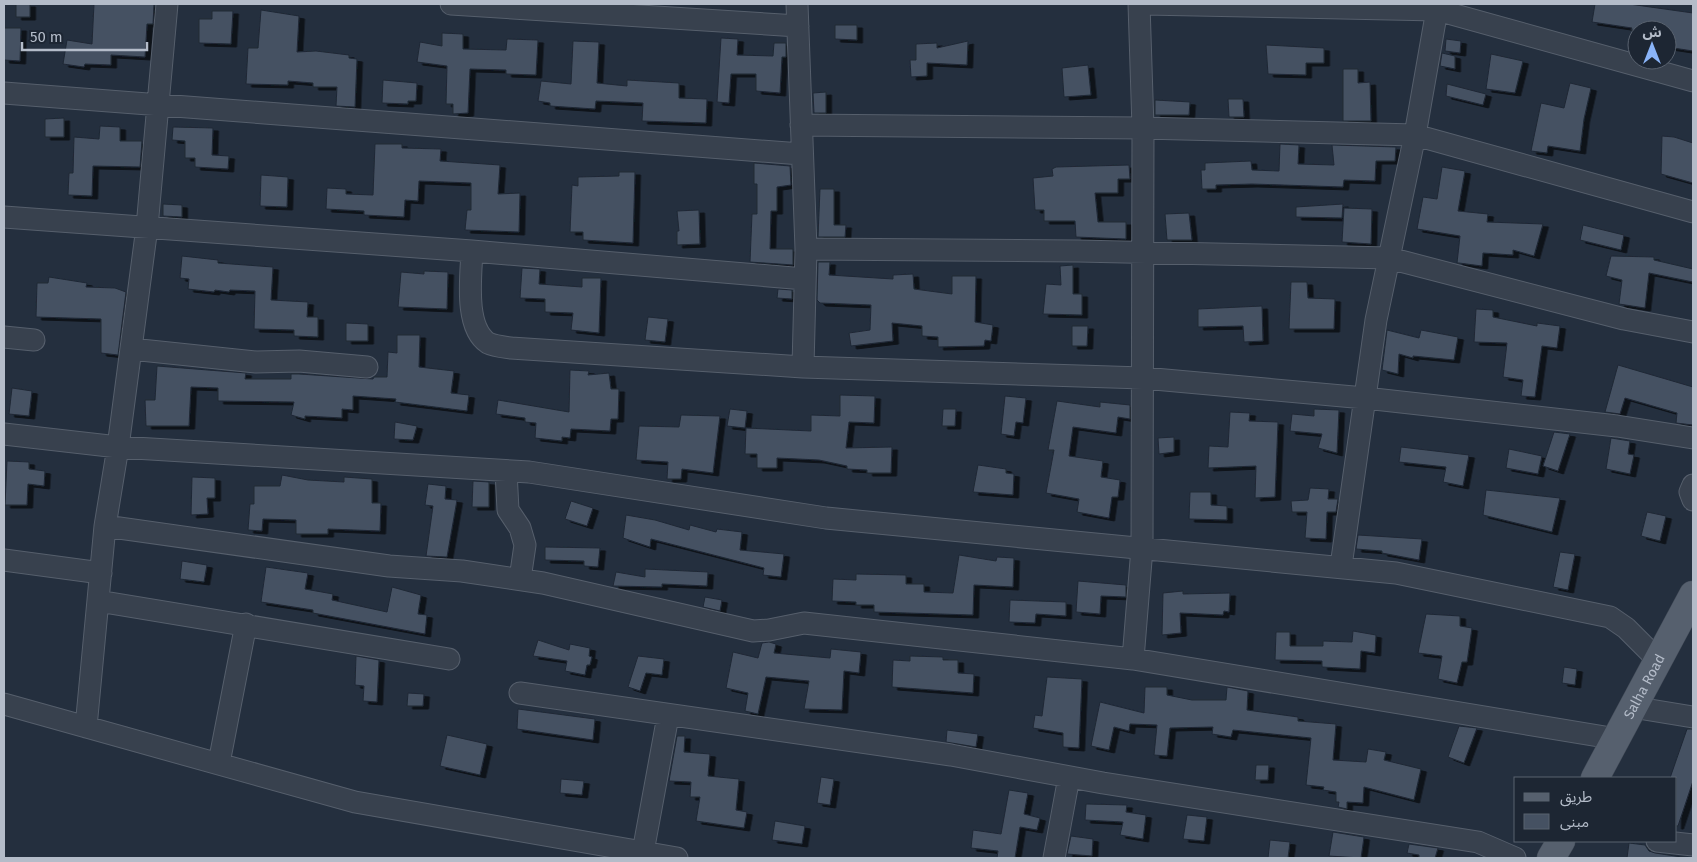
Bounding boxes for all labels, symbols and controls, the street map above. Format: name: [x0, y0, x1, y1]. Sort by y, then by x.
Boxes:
scale bar: [22, 20, 148, 52]
north arrow: [1627, 20, 1677, 70]
text: ش: [1642, 24, 1662, 41]
text: 50 m: [30, 28, 63, 46]
street label: Salha Road: [1620, 651, 1669, 722]
legend: [1514, 777, 1677, 842]
text: طريق: [1560, 788, 1592, 807]
text: مبنى: [1560, 813, 1589, 831]

